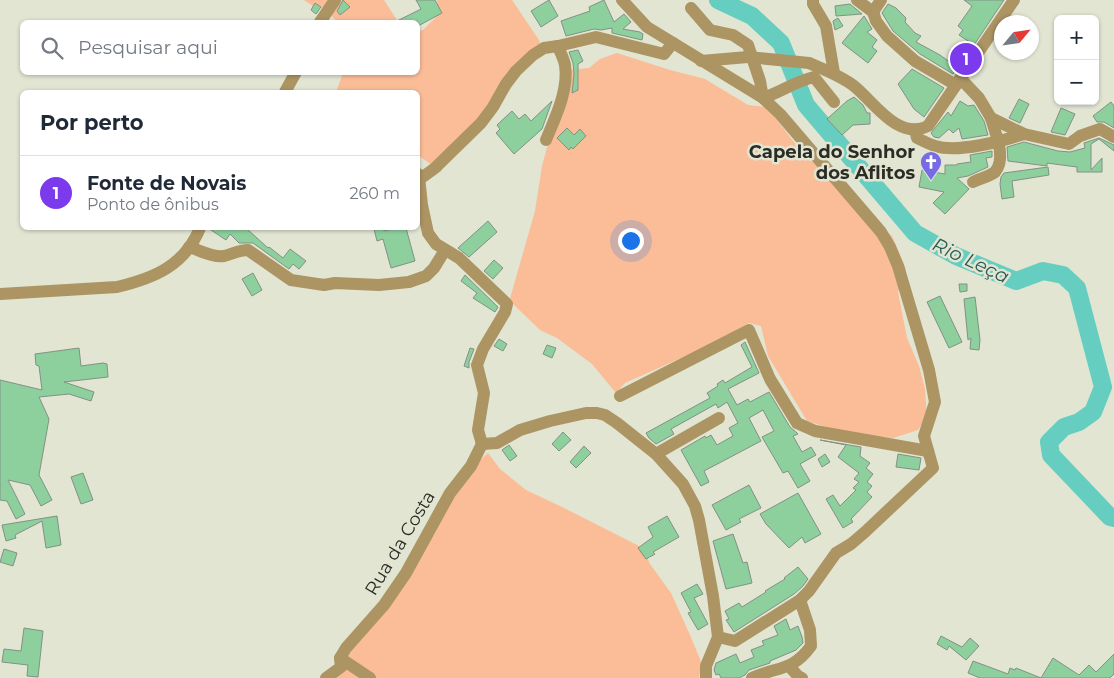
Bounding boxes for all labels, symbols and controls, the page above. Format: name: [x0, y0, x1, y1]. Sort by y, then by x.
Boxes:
north arrow: [994, 15, 1039, 60]
map controls: [1054, 15, 1099, 105]
button: +: [1054, 15, 1099, 60]
search box: [20, 20, 420, 75]
icon: search: [38, 34, 66, 62]
text: Pesquisar aqui: [78, 36, 218, 59]
pin: 1: [950, 40, 982, 78]
button: −: [1054, 60, 1099, 105]
text: Por perto: [40, 110, 144, 135]
place label: Capela do Senhor dos Aflitos: [749, 141, 915, 184]
church icon: Capela do Senhor dos Aflitos: [919, 150, 943, 181]
text: Fonte de Novais: [87, 172, 246, 195]
text: 1: [53, 184, 59, 203]
text: 260 m: [349, 184, 400, 203]
text: Ponto de ônibus: [87, 195, 219, 214]
your location: [618, 228, 644, 254]
water label: Rio Leça: [929, 233, 1013, 288]
street label: Rua da Costa: [360, 487, 440, 599]

